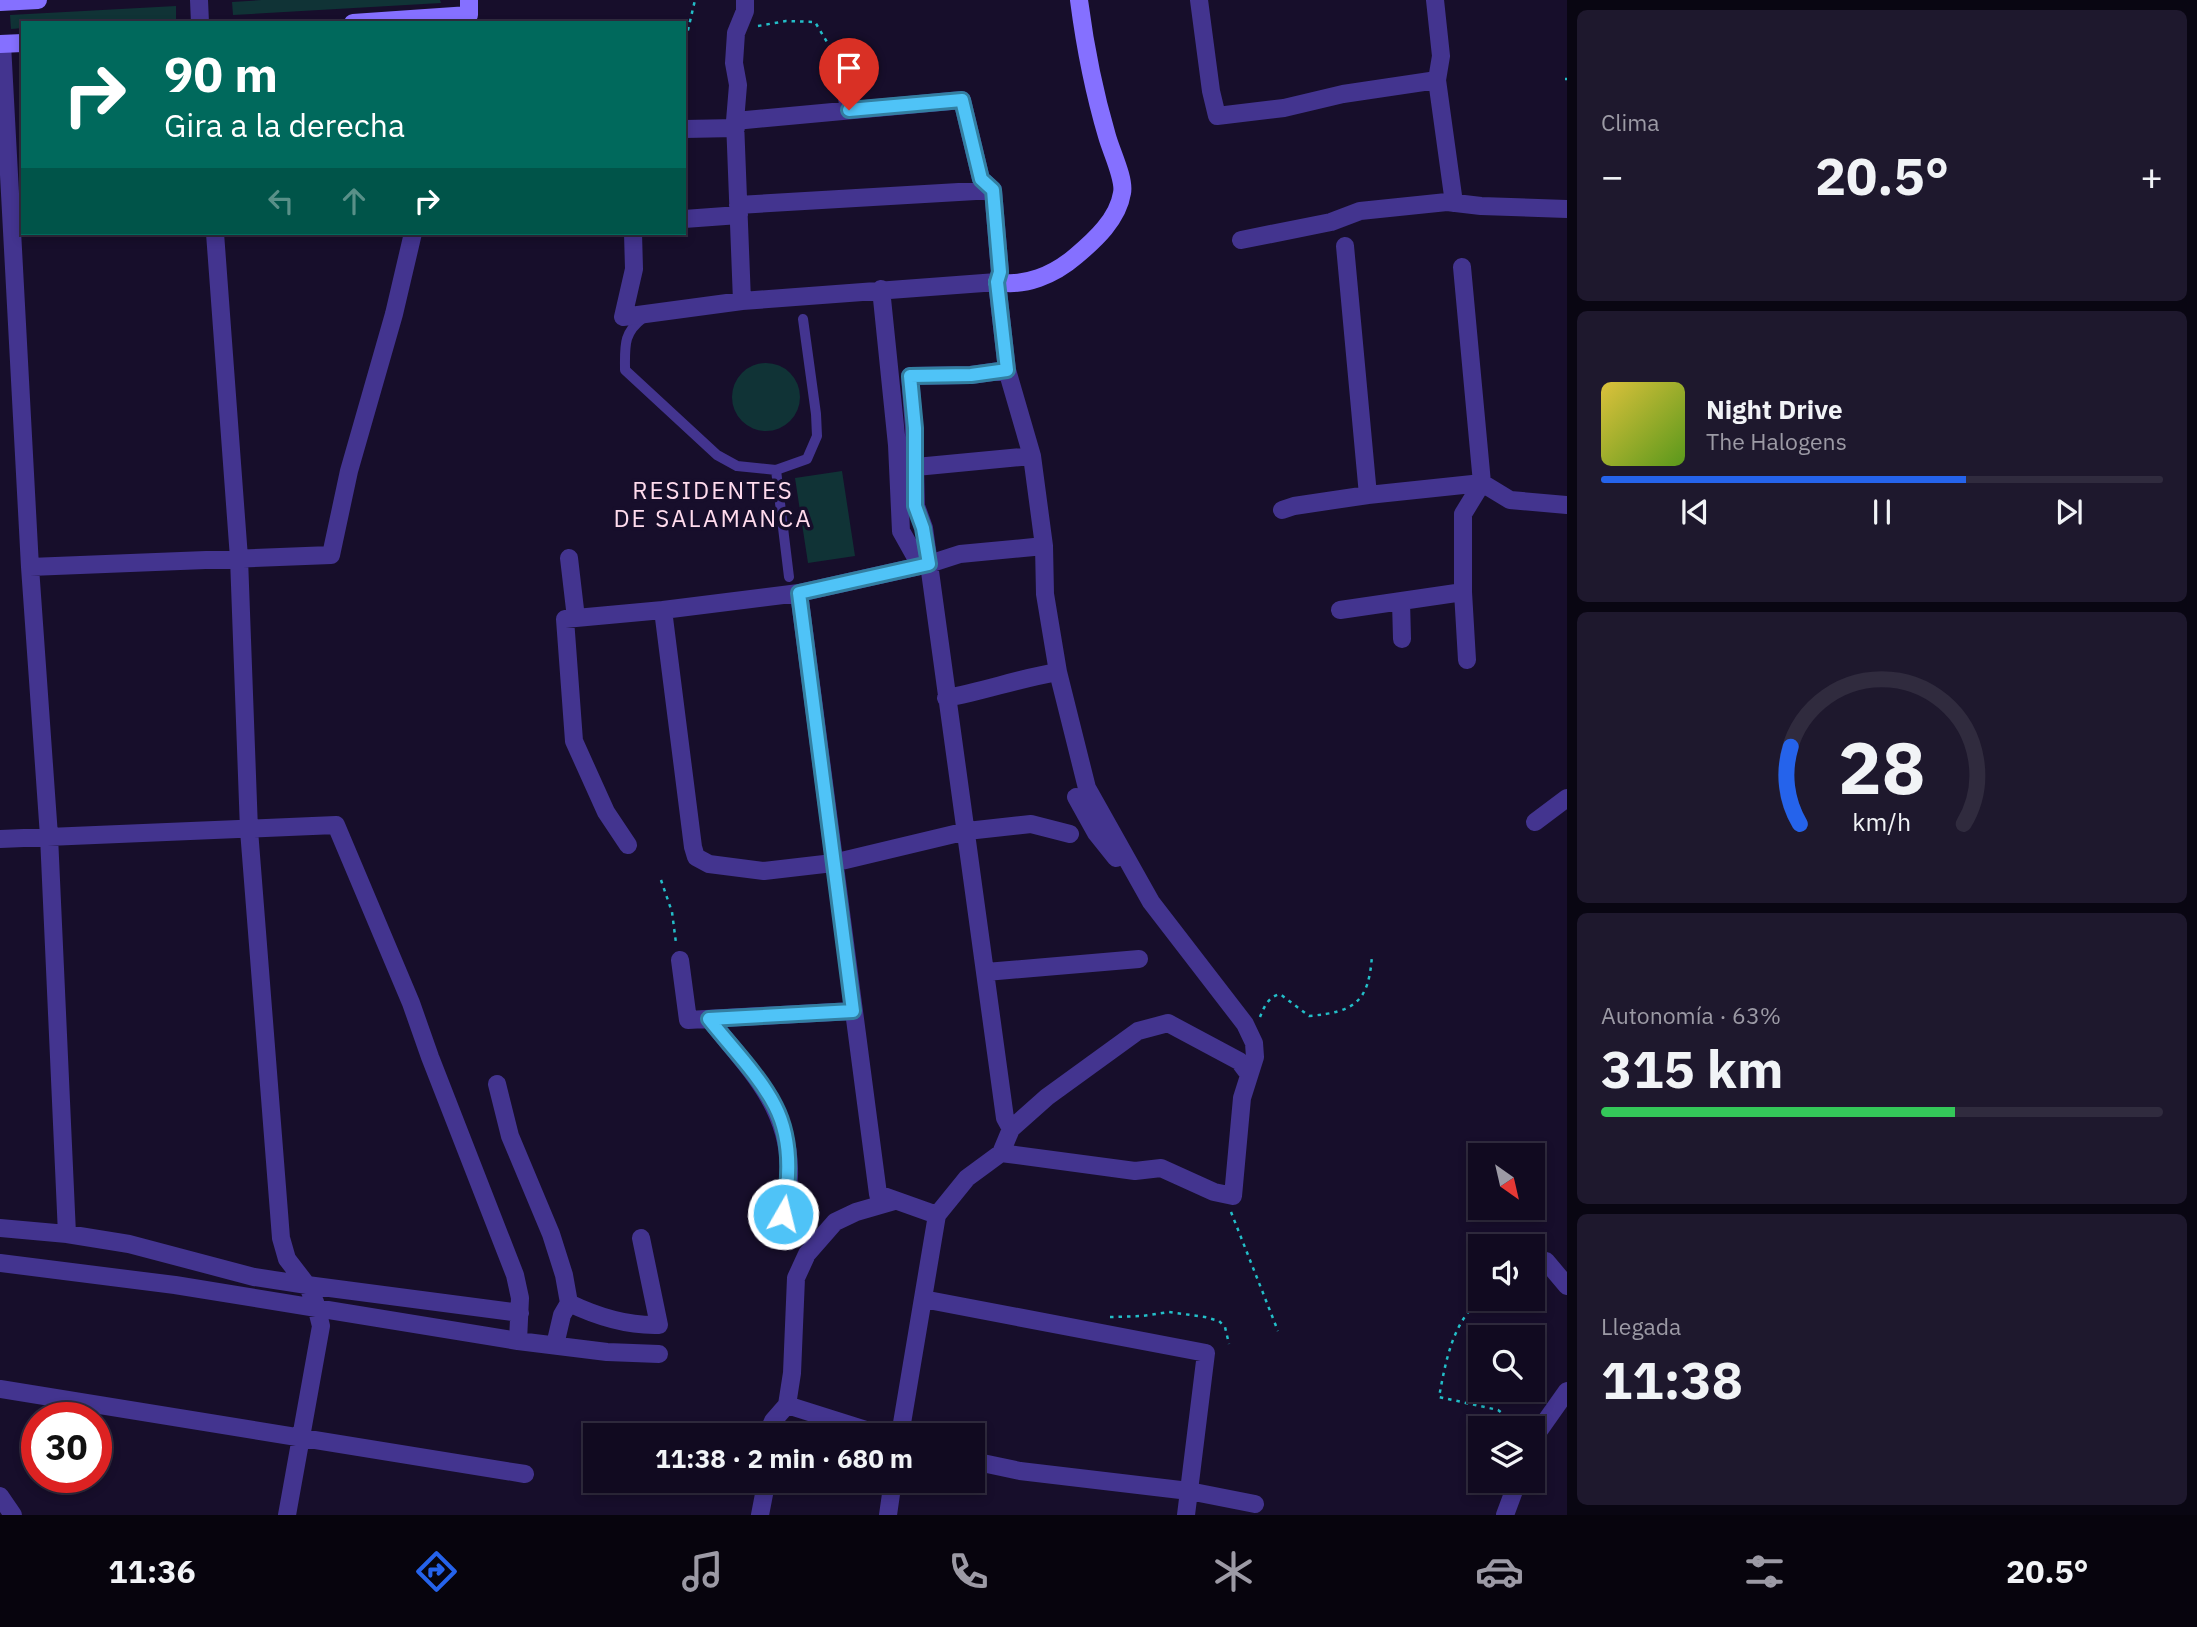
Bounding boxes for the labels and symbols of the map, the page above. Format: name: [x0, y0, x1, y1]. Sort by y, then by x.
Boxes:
pin: [819, 38, 879, 110]
district label: RESIDENTES DE SALAMANCA: [613, 474, 813, 534]
north arrow: [1468, 1143, 1545, 1220]
position arrow: [746, 1177, 820, 1251]
speed limit sign: 30: [21, 1402, 112, 1493]

